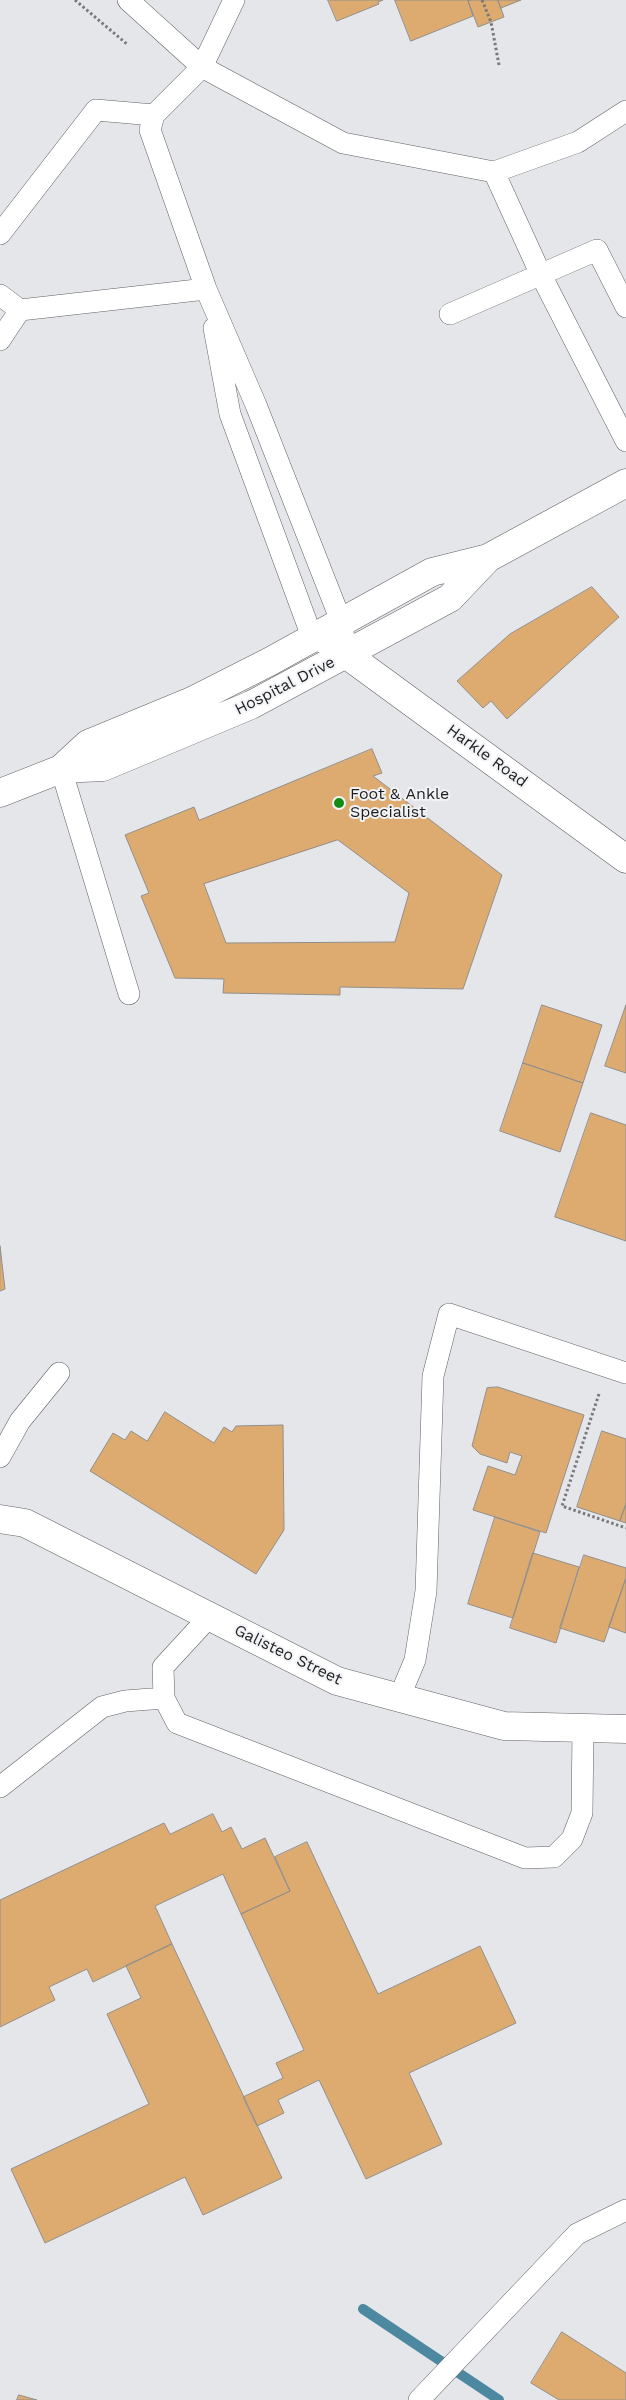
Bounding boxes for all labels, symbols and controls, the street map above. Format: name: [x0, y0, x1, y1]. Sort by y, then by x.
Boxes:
street label: Hospital Drive: [232, 653, 338, 719]
street label: Harkle Road: [443, 720, 531, 792]
place label: Foot & Ankle Specialist: [350, 784, 449, 822]
marker: Foot & Ankle Specialist: [332, 796, 346, 810]
street label: Galisteo Street: [231, 1621, 345, 1689]

